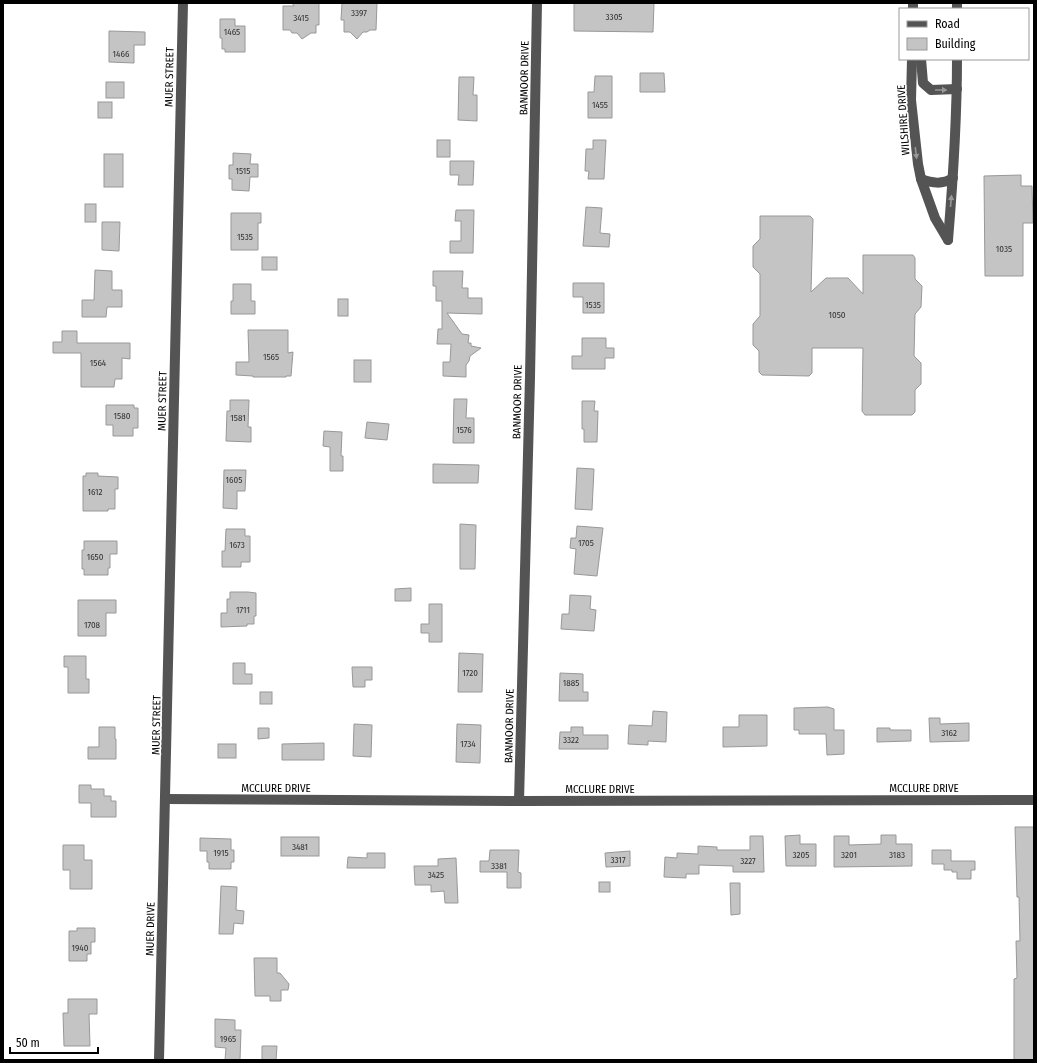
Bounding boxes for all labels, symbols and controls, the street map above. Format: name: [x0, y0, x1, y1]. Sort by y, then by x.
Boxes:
house number: 3397: [351, 8, 367, 18]
legend: [899, 8, 1029, 60]
house number: 3305: [606, 12, 622, 22]
house number: 3415: [293, 13, 309, 23]
text: Road: [935, 17, 960, 31]
house number: 1465: [224, 27, 240, 37]
text: Building: [935, 37, 976, 51]
street label: BANMOOR DRIVE: [517, 41, 532, 115]
street label: MUER STREET: [162, 46, 177, 107]
house number: 1466: [113, 49, 130, 59]
street label: WILSHIRE DRIVE: [895, 84, 912, 156]
one-way arrow: [935, 87, 948, 93]
house number: 1455: [592, 100, 608, 110]
one-way arrow: [913, 147, 920, 159]
house number: 1515: [236, 166, 250, 176]
one-way arrow: [948, 195, 954, 207]
house number: 1535: [237, 232, 253, 242]
house number: 1035: [996, 244, 1012, 254]
house number: 1535: [585, 300, 601, 310]
house number: 1050: [828, 310, 846, 320]
house number: 1565: [263, 352, 279, 362]
house number: 1564: [90, 358, 107, 368]
street label: BANMOOR DRIVE: [510, 365, 525, 439]
street label: MUER STREET: [155, 370, 170, 431]
house number: 1580: [114, 411, 131, 421]
house number: 1581: [230, 413, 246, 423]
house number: 1576: [456, 425, 472, 435]
house number: 1605: [226, 475, 242, 485]
house number: 1612: [87, 487, 103, 497]
house number: 1705: [578, 538, 594, 548]
house number: 1673: [229, 540, 245, 550]
house number: 1650: [87, 552, 104, 562]
house number: 1711: [236, 605, 250, 615]
house number: 1708: [84, 620, 101, 630]
house number: 1720: [462, 668, 478, 678]
house number: 1885: [563, 678, 579, 688]
street label: BANMOOR DRIVE: [502, 689, 517, 763]
street label: MUER STREET: [149, 694, 164, 755]
house number: 3162: [941, 728, 957, 738]
house number: 3322: [563, 735, 579, 745]
house number: 1734: [460, 739, 476, 749]
street label: MCCLURE DRIVE: [241, 782, 311, 795]
street label: MCCLURE DRIVE: [889, 782, 959, 795]
street label: MCCLURE DRIVE: [565, 783, 635, 796]
house number: 3481: [292, 842, 308, 852]
house number: 1915: [213, 848, 229, 858]
house number: 3205: [793, 850, 809, 860]
house number: 3201: [841, 850, 857, 860]
house number: 3183: [889, 850, 905, 860]
house number: 3317: [610, 855, 626, 865]
house number: 3227: [740, 856, 756, 866]
house number: 3381: [491, 861, 507, 871]
house number: 3425: [428, 870, 444, 880]
street label: MUER DRIVE: [144, 902, 157, 956]
house number: 1940: [72, 943, 89, 953]
scale bar: [10, 1029, 98, 1055]
house number: 1965: [220, 1034, 236, 1044]
text: 50 m: [16, 1036, 40, 1050]

